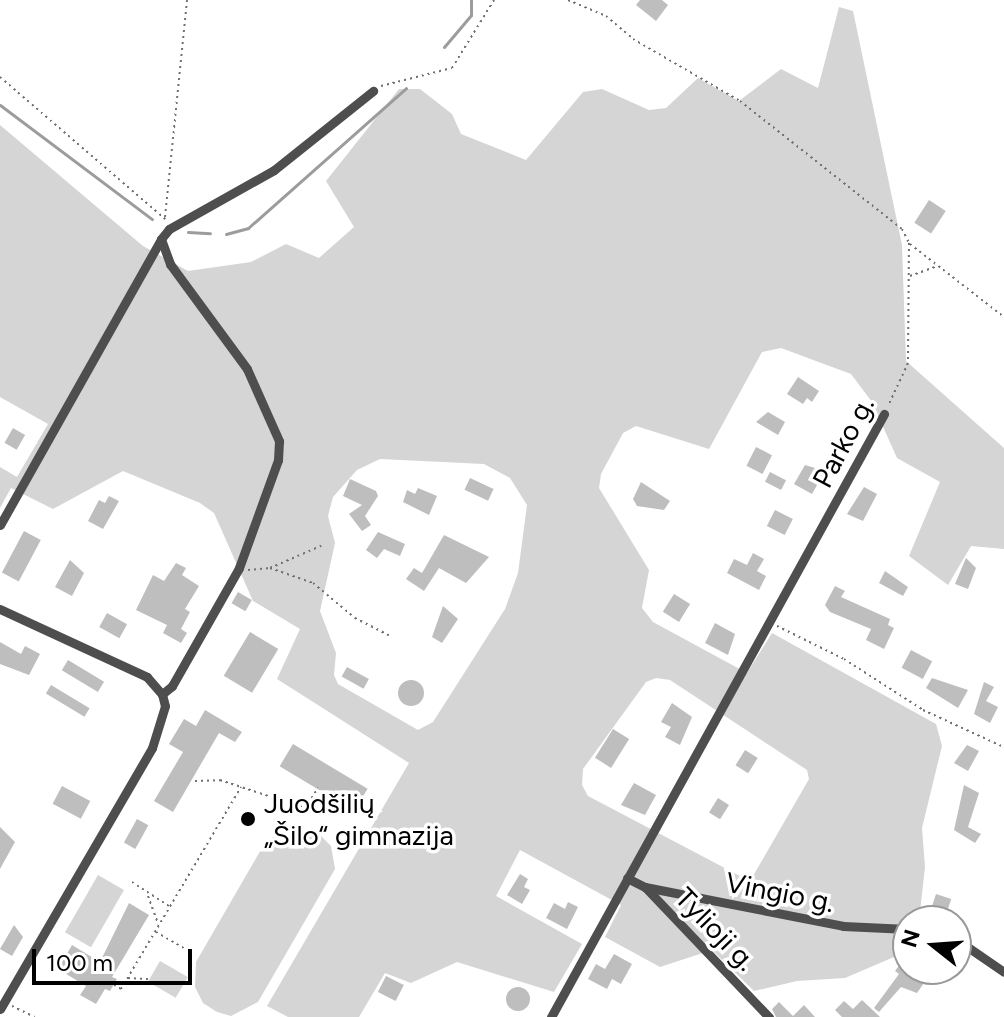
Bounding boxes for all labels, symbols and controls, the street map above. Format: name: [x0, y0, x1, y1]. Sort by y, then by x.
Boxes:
street label: Parko g.: [805, 391, 881, 493]
place label: Juodšilių „Šilo“ gimnazija: [264, 786, 454, 852]
marker: Juodšilių „Šilo“ gimnazija: [239, 810, 257, 828]
street label: Vingio g.: [723, 865, 837, 919]
street label: Tylioji g.: [669, 881, 763, 977]
north arrow: [892, 905, 972, 985]
text: N: [895, 926, 926, 951]
scale bar: [36, 933, 196, 983]
text: 100 m: [46, 948, 113, 977]

